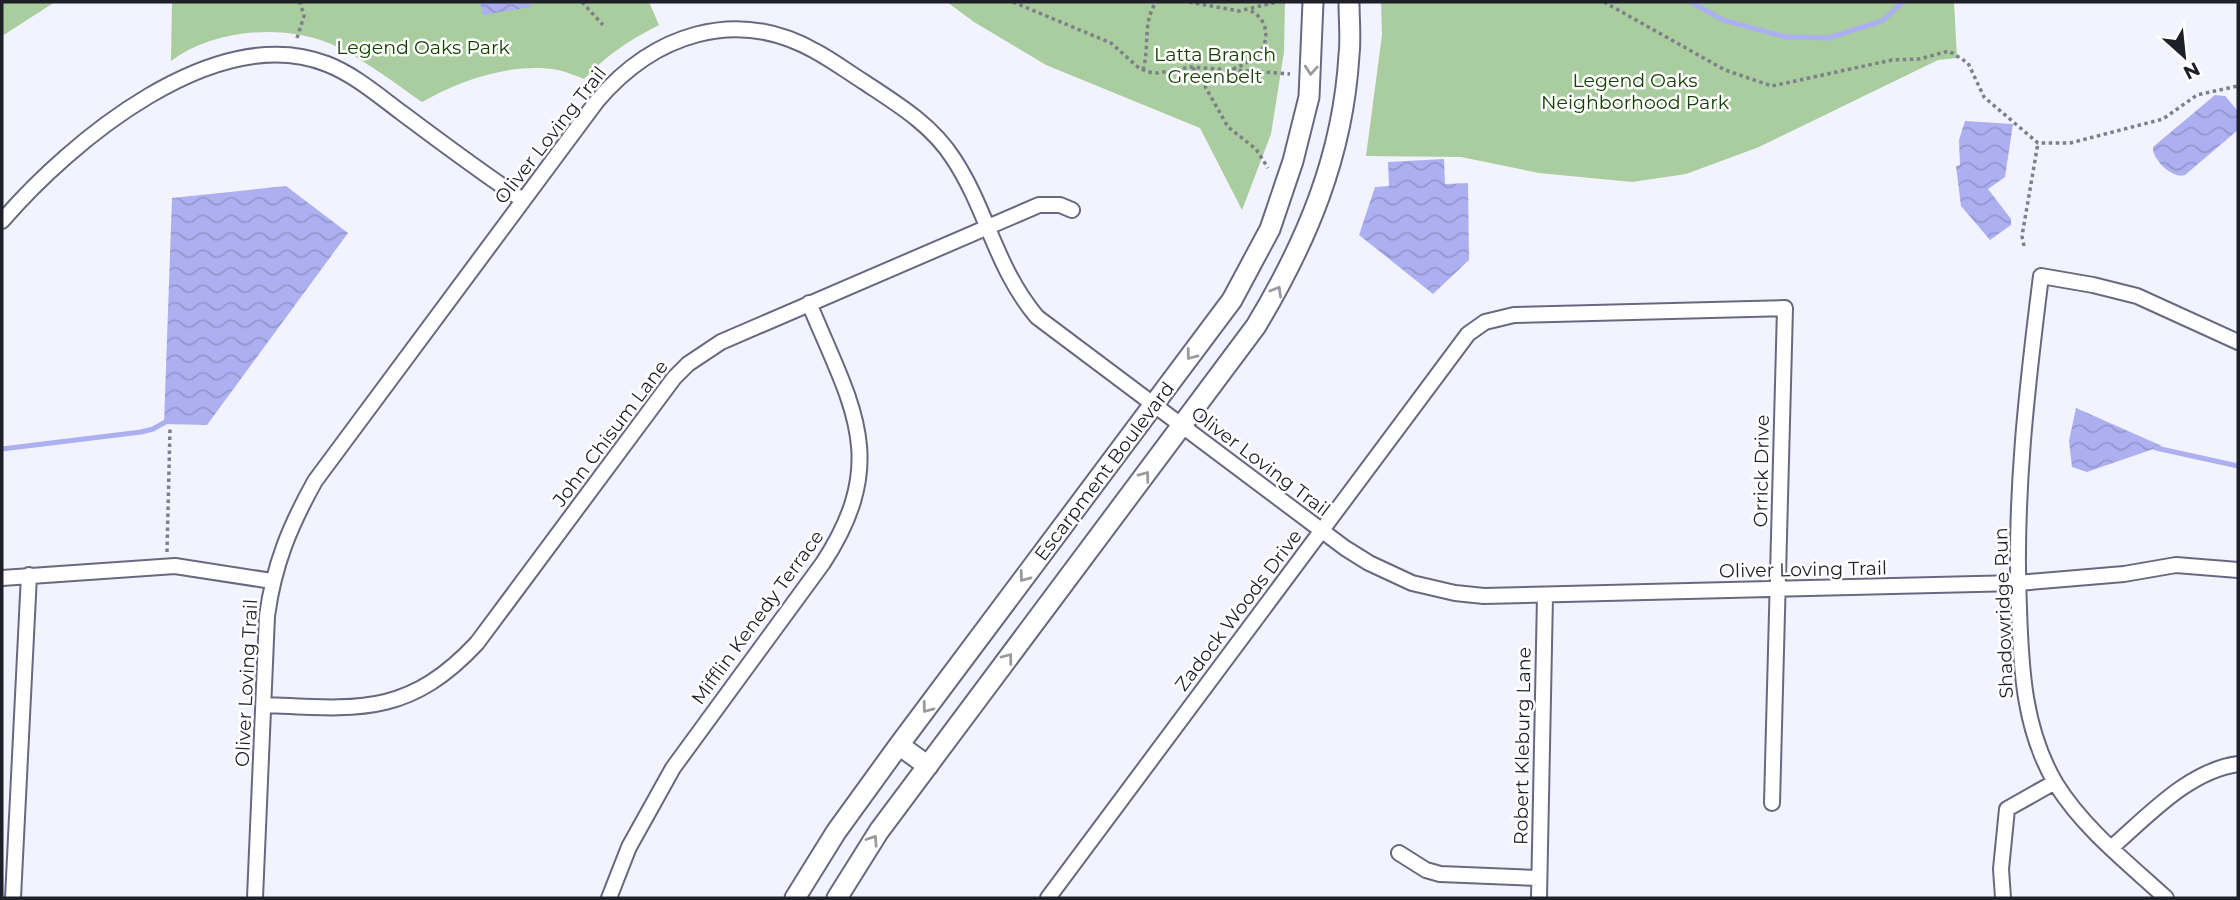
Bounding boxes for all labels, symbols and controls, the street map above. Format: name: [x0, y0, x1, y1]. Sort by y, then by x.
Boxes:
north arrow: [2149, 21, 2219, 91]
park label: Legend Oaks Park: [336, 36, 510, 59]
park label: Latta Branch Greenbelt: [1154, 43, 1276, 88]
text: N: [2179, 57, 2204, 84]
street label: Oliver Loving Trail: [490, 62, 611, 209]
one-way arrow: [1304, 65, 1319, 76]
park label: Legend Oaks Neighborhood Park: [1541, 69, 1730, 114]
one-way arrow: [1269, 285, 1282, 298]
one-way arrow: [1186, 347, 1199, 360]
street label: John Chisum Lane: [547, 356, 673, 512]
street label: Escarpment Boulevard: [1030, 377, 1179, 565]
street label: Oliver Loving Trail: [1187, 402, 1335, 521]
street label: Orrick Drive: [1749, 414, 1774, 528]
one-way arrow: [1136, 471, 1149, 483]
street label: Zadock Woods Drive: [1170, 525, 1307, 696]
street label: Mifflin Kenedy Terrace: [686, 526, 828, 709]
street label: Shadowridge Run: [1989, 527, 2018, 699]
street label: Oliver Loving Trail: [1719, 557, 1887, 582]
one-way arrow: [1020, 569, 1033, 582]
street label: Oliver Loving Trail: [231, 598, 262, 768]
street label: Robert Kleburg Lane: [1509, 647, 1536, 845]
one-way arrow: [1000, 653, 1013, 666]
one-way arrow: [922, 700, 935, 713]
one-way arrow: [865, 835, 878, 848]

